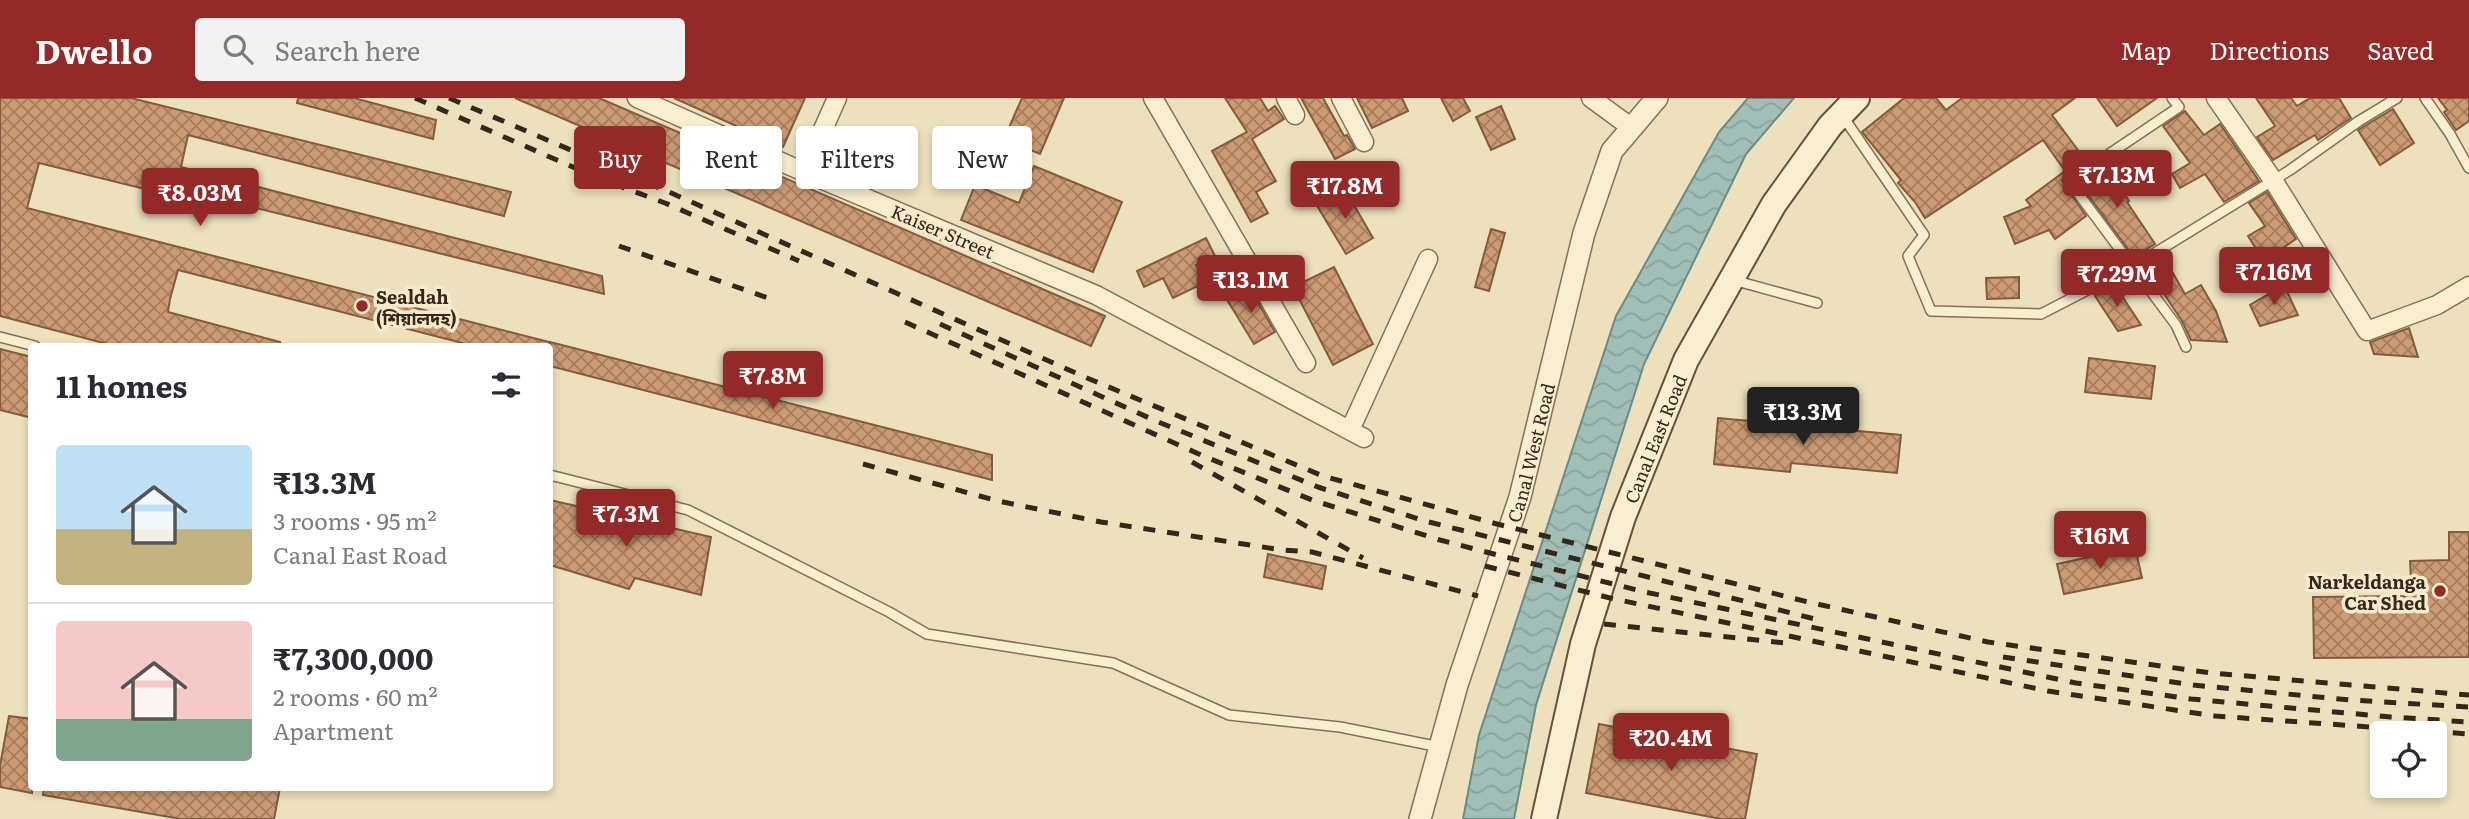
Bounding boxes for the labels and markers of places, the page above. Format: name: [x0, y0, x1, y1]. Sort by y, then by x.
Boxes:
pin: ₹7.13M: [2060, 150, 2174, 210]
pin: ₹17.8M: [1288, 162, 1402, 221]
pin: ₹8.03M: [143, 169, 257, 228]
pin: ₹7.16M: [2217, 248, 2331, 307]
pin: ₹7.29M: [2060, 250, 2174, 309]
pin: ₹13.1M: [1194, 256, 1308, 315]
place label: Sealdah (শিয়ালদহ): [376, 283, 457, 331]
marker: Sealdah (শিয়ালদহ): [354, 298, 370, 314]
pin: ₹7.8M: [724, 352, 822, 411]
pin: ₹13.3M: [1746, 388, 1860, 447]
pin: ₹7.3M: [577, 490, 675, 549]
pin: ₹16M: [2059, 512, 2141, 571]
place label: Narkeldanga Car Shed: [2308, 568, 2427, 616]
marker: Narkeldanga Car Shed: [2432, 583, 2448, 599]
pin: ₹20.4M: [1614, 714, 1728, 773]

